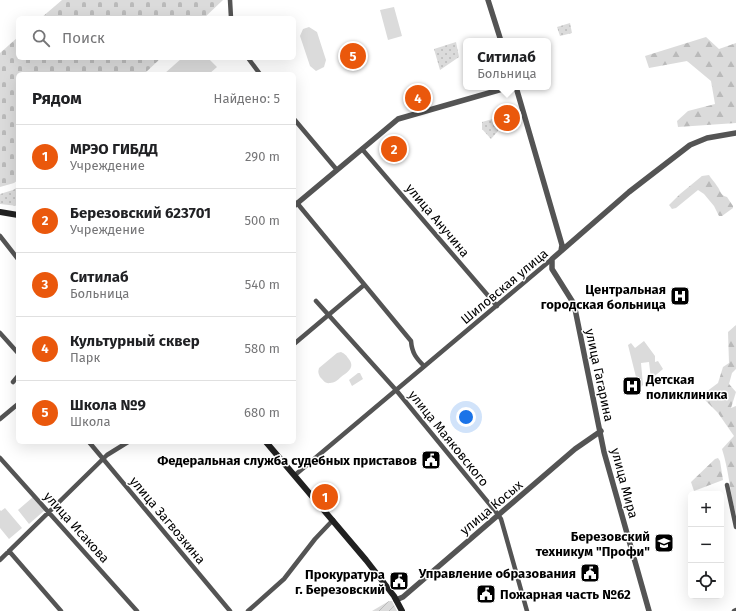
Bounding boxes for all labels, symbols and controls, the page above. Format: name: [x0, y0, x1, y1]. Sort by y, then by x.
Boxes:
search box: [16, 16, 296, 60]
icon: search: [30, 27, 52, 49]
text: Поиск: [62, 29, 105, 47]
popup: [463, 38, 551, 90]
pin: 5: [340, 41, 366, 71]
text: Ситилаб: [477, 48, 536, 66]
text: Больница: [477, 66, 537, 81]
pin: 4: [405, 83, 431, 113]
text: Рядом: [32, 88, 82, 109]
text: Найдено: 5: [214, 91, 280, 106]
pin: 3: [494, 103, 520, 133]
pin: 2: [381, 134, 407, 164]
text: МРЭО ГИБДД: [70, 140, 158, 158]
text: 1: [42, 149, 48, 164]
text: 290 m: [245, 149, 280, 164]
text: Учреждение: [70, 158, 145, 173]
street label: улица Анучина: [403, 181, 473, 260]
text: Березовский 623701: [70, 204, 211, 222]
text: 2: [42, 213, 48, 228]
text: 500 m: [244, 213, 280, 228]
text: Учреждение: [70, 222, 145, 237]
street label: Шиловская улица: [458, 246, 551, 327]
text: Ситилаб: [70, 268, 129, 286]
text: 3: [42, 277, 48, 292]
text: 540 m: [245, 277, 280, 292]
place label: Центральная городская больница: [541, 282, 666, 312]
hospital icon: Центральная городская больница: [669, 285, 691, 307]
text: Больница: [70, 286, 129, 301]
street label: улица Гагарина: [582, 327, 617, 423]
text: Культурный сквер: [70, 332, 200, 350]
text: 4: [41, 341, 49, 356]
text: 580 m: [244, 341, 280, 356]
text: Парк: [70, 350, 100, 365]
place label: Детская поликлиника: [645, 372, 728, 402]
hospital icon: Детская поликлиника: [621, 375, 643, 397]
street label: улица Маяковского: [405, 387, 492, 489]
text: Школа №9: [70, 396, 146, 414]
text: 5: [42, 405, 48, 420]
text: 680 m: [244, 405, 280, 420]
your location: [456, 407, 476, 427]
text: Школа: [70, 414, 111, 429]
street label: улица Мира: [608, 446, 641, 520]
public building icon: Федеральная служба судебных приставов: [420, 449, 442, 471]
place label: Федеральная служба судебных приставов: [157, 453, 417, 468]
street label: улица Загвозкина: [127, 474, 209, 567]
street label: улица Косых: [457, 477, 526, 538]
pin: 1: [312, 482, 338, 512]
street label: улица Исакова: [41, 489, 112, 566]
map controls: [688, 491, 724, 599]
button: +: [688, 491, 724, 527]
button: −: [688, 527, 724, 563]
place label: Березовский техникум "Профи": [536, 529, 650, 559]
school or university icon: Березовский техникум "Профи": [653, 532, 675, 554]
public building icon: Управление образования: [579, 562, 601, 584]
button: locate: [688, 563, 724, 599]
place label: Управление образования: [418, 566, 576, 581]
place label: Прокуратура г. Березовский: [295, 567, 385, 597]
public building icon: Прокуратура г. Березовский: [388, 570, 410, 592]
public building icon: Пожарная часть №62: [475, 583, 497, 605]
place label: Пожарная часть №62: [500, 587, 631, 602]

